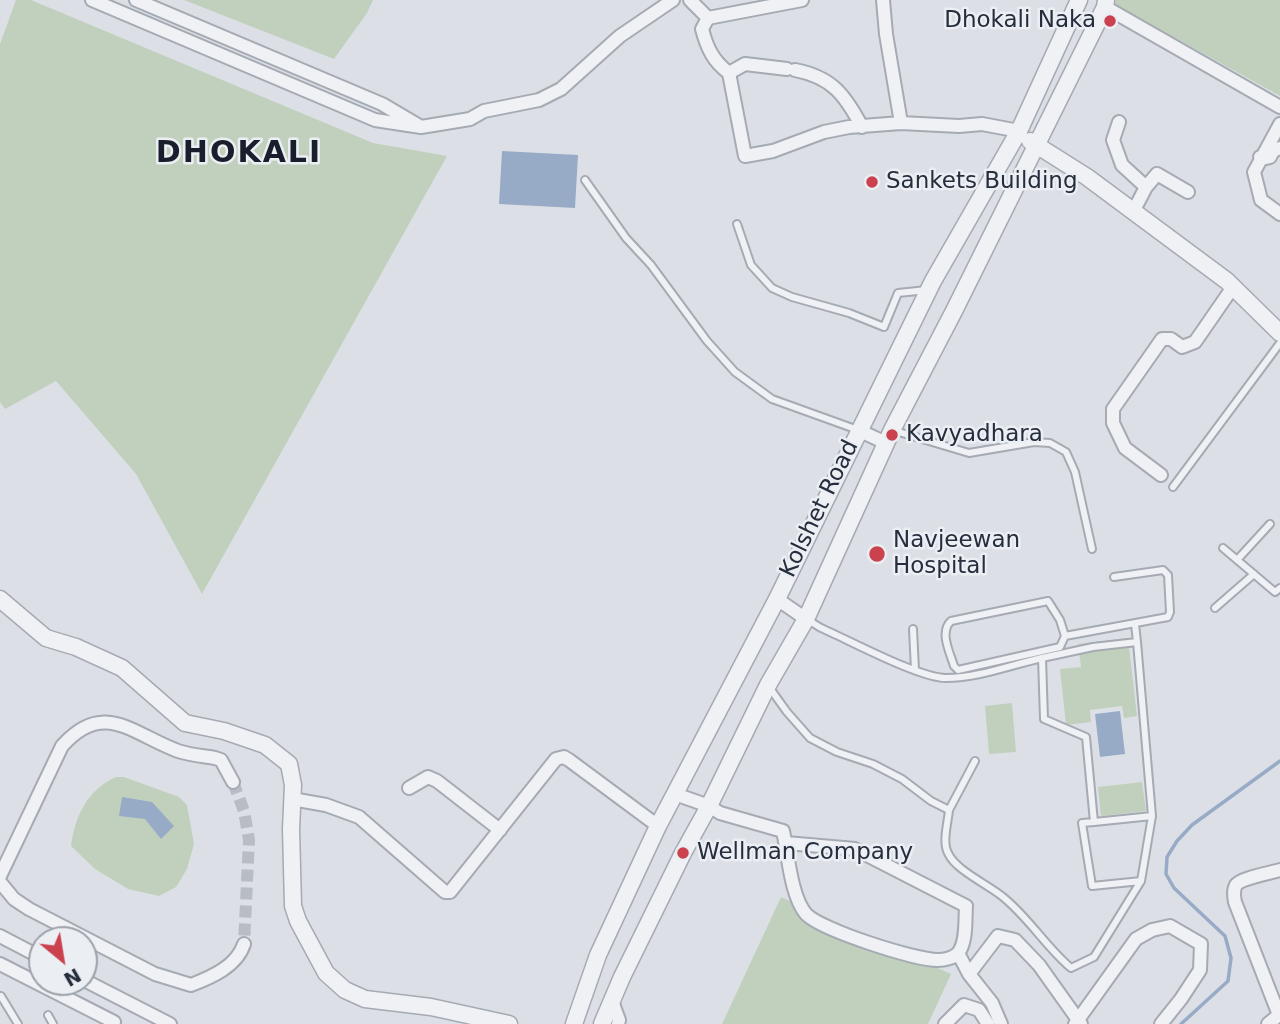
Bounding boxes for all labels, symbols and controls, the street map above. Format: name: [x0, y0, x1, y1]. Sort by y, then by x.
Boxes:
place label: Dhokali Naka: [944, 7, 1096, 35]
marker: Dhokali Naka: [1102, 13, 1118, 29]
district label: DHOKALI: [157, 136, 321, 172]
place label: Sankets Building: [886, 168, 1078, 196]
marker: Sankets Building: [864, 174, 880, 190]
place label: Kavyadhara: [906, 421, 1043, 449]
marker: Kavyadhara: [884, 427, 900, 443]
street label: Kolshet Road: [775, 436, 865, 582]
place label: Navjeewan Hospital: [893, 527, 1020, 581]
marker: Navjeewan Hospital: [867, 544, 887, 564]
place label: Wellman Company: [697, 839, 913, 867]
marker: Wellman Company: [675, 845, 691, 861]
north arrow: [28, 926, 98, 996]
text: N: [60, 964, 85, 991]

